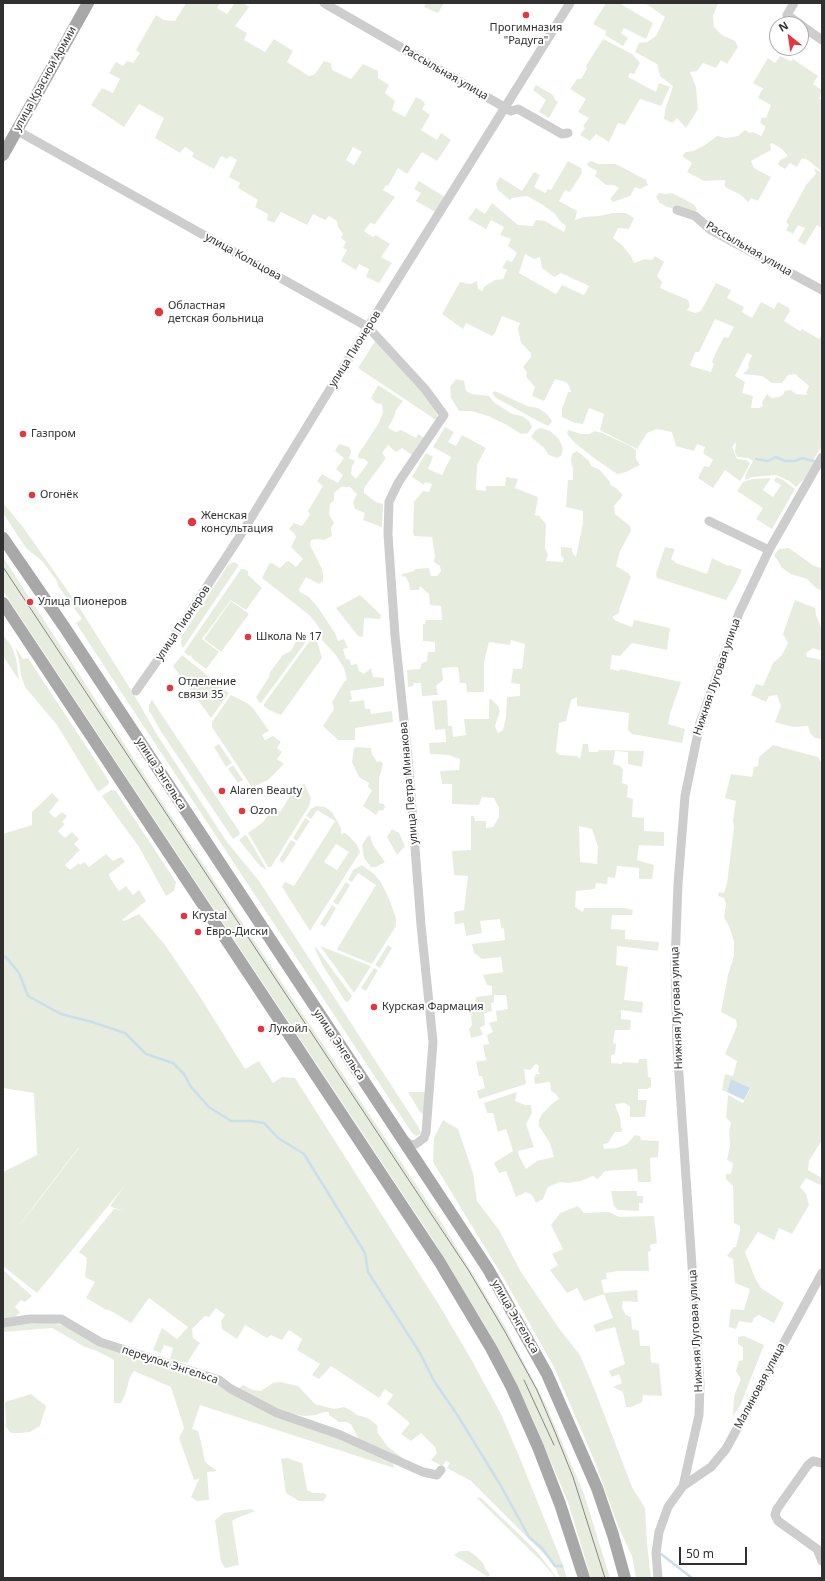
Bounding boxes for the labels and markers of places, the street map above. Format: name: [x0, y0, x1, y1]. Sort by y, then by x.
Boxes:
marker: Прогимназия "Радуга": [521, 10, 531, 20]
place label: Прогимназия "Радуга": [490, 21, 562, 47]
place label: Областная детская больница: [168, 299, 264, 325]
marker: Областная детская больница: [153, 306, 165, 318]
place label: Газпром: [31, 427, 76, 441]
marker: Газпром: [18, 429, 28, 439]
place label: Огонёк: [40, 488, 78, 502]
marker: Огонёк: [27, 490, 37, 500]
place label: Женская консультация: [201, 509, 273, 535]
marker: Женская консультация: [186, 516, 198, 528]
place label: Улица Пионеров: [38, 595, 127, 609]
marker: Улица Пионеров: [25, 597, 35, 607]
place label: Школа № 17: [256, 630, 322, 644]
marker: Школа № 17: [243, 632, 253, 642]
place label: Отделение связи 35: [178, 675, 236, 701]
marker: Отделение связи 35: [165, 683, 175, 693]
place label: Alaren Beauty: [230, 784, 302, 798]
marker: Alaren Beauty: [217, 786, 227, 796]
place label: Ozon: [250, 804, 277, 818]
marker: Ozon: [237, 806, 247, 816]
place label: Krystal: [192, 909, 227, 923]
marker: Krystal: [179, 911, 189, 921]
place label: Евро-Диски: [206, 925, 268, 939]
marker: Евро-Диски: [193, 927, 203, 937]
place label: Курская Фармация: [382, 1000, 484, 1014]
marker: Курская Фармация: [369, 1002, 379, 1012]
place label: Лукойл: [269, 1022, 308, 1036]
marker: Лукойл: [256, 1024, 266, 1034]

